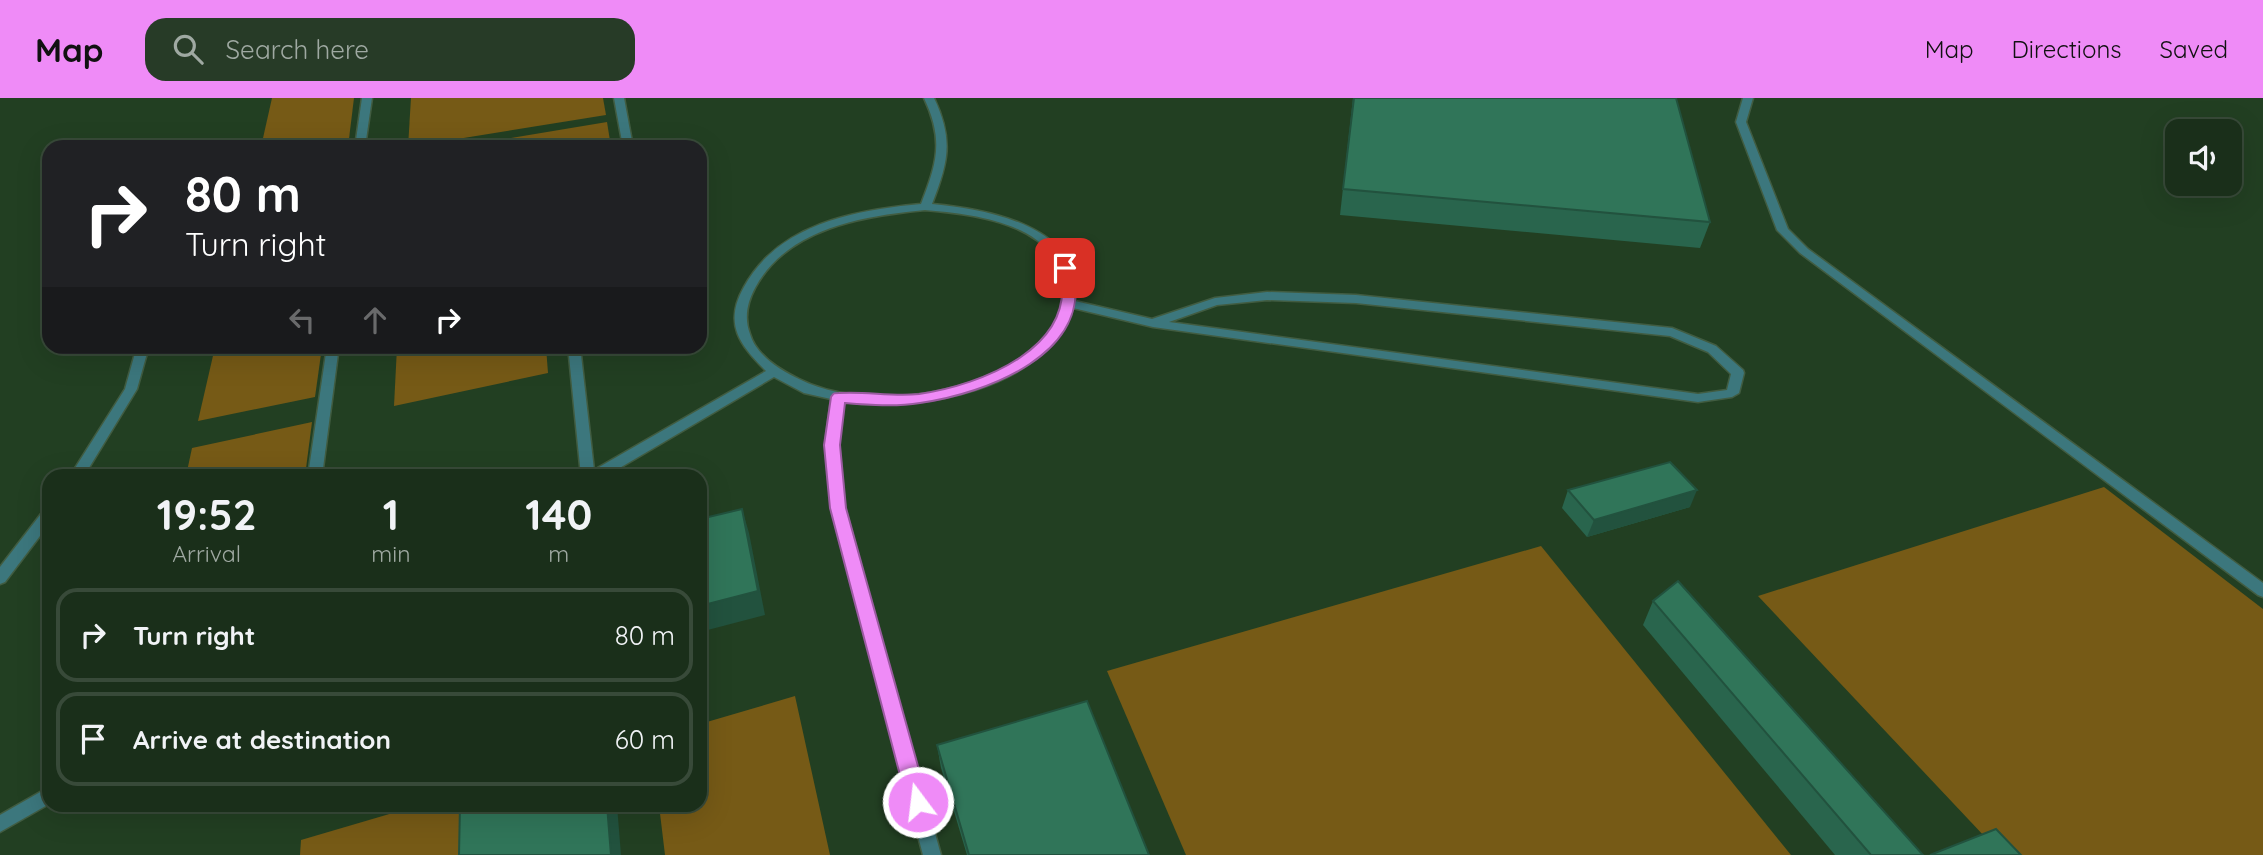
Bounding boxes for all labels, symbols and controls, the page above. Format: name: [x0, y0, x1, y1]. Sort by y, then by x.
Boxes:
search box: [145, 18, 635, 81]
text: Map: [35, 29, 103, 70]
icon: search: [169, 30, 207, 68]
text: Search here: [225, 33, 369, 66]
text: Map: [1925, 34, 1974, 64]
text: Directions: [2012, 34, 2122, 64]
text: Saved: [2160, 34, 2228, 64]
map controls: [2165, 119, 2242, 196]
button: sound: [2165, 119, 2242, 196]
text: 80 m: [185, 163, 301, 224]
icon: right: [70, 168, 161, 259]
text: Turn right: [185, 224, 326, 264]
pin: [1035, 238, 1095, 298]
icon: arrive: [1046, 249, 1084, 287]
icon: left: [283, 301, 321, 339]
icon: ahead: [356, 301, 394, 339]
icon: right: [429, 301, 467, 339]
text: 19:52: [157, 488, 257, 541]
text: 1: [383, 488, 399, 541]
text: 140: [525, 488, 592, 541]
text: Arrival: [172, 539, 241, 568]
text: min: [371, 539, 411, 568]
text: m: [548, 539, 569, 568]
icon: right: [74, 616, 112, 654]
text: Turn right: [133, 619, 255, 652]
text: 80 m: [615, 619, 675, 652]
icon: arrive: [74, 720, 112, 758]
text: Arrive at destination: [133, 723, 391, 756]
text: 60 m: [615, 723, 675, 756]
position arrow: [881, 765, 955, 839]

